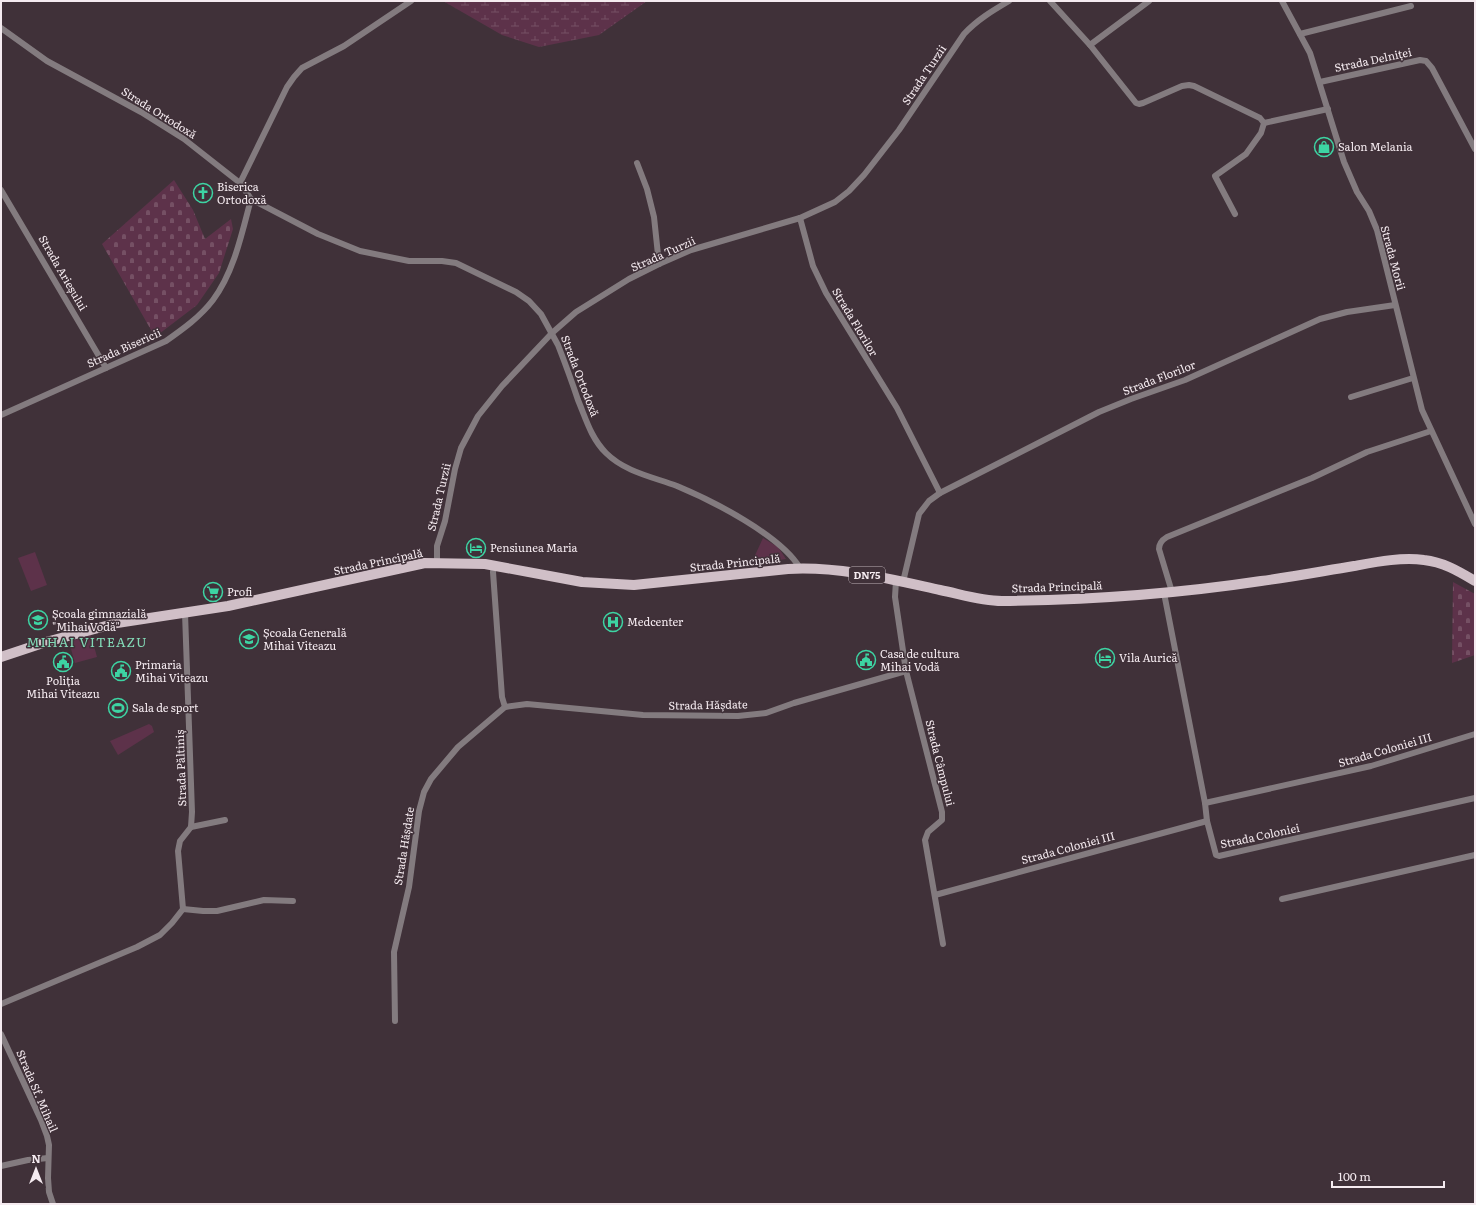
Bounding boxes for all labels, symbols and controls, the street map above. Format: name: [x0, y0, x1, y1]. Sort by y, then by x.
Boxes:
street label: Strada Turzii: [897, 41, 949, 108]
street label: Strada Delniței: [1333, 43, 1413, 75]
street label: Strada Ortodoxă: [119, 83, 200, 142]
shop icon: Salon Melania: [1313, 136, 1335, 158]
place label: Salon Melania: [1338, 138, 1413, 154]
place label: Biserica Ortodoxă: [217, 178, 266, 207]
church icon: Biserica Ortodoxă: [192, 182, 214, 204]
street label: Strada Morii: [1378, 224, 1410, 292]
street label: Strada Arieșului: [36, 232, 92, 314]
street label: Strada Turzii: [628, 232, 698, 275]
street label: Strada Florilor: [829, 284, 883, 359]
street label: Strada Bisericii: [84, 323, 164, 371]
street label: Strada Ortodoxă: [558, 333, 604, 419]
street label: Strada Florilor: [1120, 356, 1198, 398]
street label: Strada Turzii: [422, 461, 454, 532]
hotel icon: Pensiunea Maria: [465, 537, 487, 559]
place label: Pensiunea Maria: [490, 539, 578, 555]
street label: Strada Principală: [332, 544, 424, 578]
street label: Strada Principală: [689, 549, 781, 575]
road number: DN75: [849, 567, 885, 583]
street label: Strada Principală: [1011, 576, 1103, 596]
supermarket icon: Profi: [202, 581, 224, 603]
place label: Profi: [227, 583, 252, 599]
place label: Școala gimnazială "Mihai Vodă": [52, 605, 146, 634]
school or university icon: Școala gimnazială "Mihai Vodă": [27, 609, 49, 631]
hospital icon: Medcenter: [602, 611, 624, 633]
place label: Medcenter: [627, 613, 684, 629]
place label: Școala Generală Mihai Viteazu: [263, 624, 347, 653]
school or university icon: Școala Generală Mihai Viteazu: [238, 628, 260, 650]
district label: MIHAI VITEAZU: [26, 632, 148, 651]
place label: Casa de cultura Mihai Vodă: [880, 645, 960, 674]
hotel icon: Vila Aurică: [1094, 647, 1116, 669]
public building icon: Casa de cultura Mihai Vodă: [855, 649, 877, 671]
place label: Vila Aurică: [1119, 649, 1177, 665]
public building icon: Poliția Mihai Viteazu: [52, 651, 74, 673]
place label: Primaria Mihai Viteazu: [135, 656, 208, 685]
public building icon: Primaria Mihai Viteazu: [110, 660, 132, 682]
place label: Poliția Mihai Viteazu: [26, 672, 100, 701]
street label: Strada Hășdate: [668, 695, 748, 713]
sports icon: Sala de sport: [107, 697, 129, 719]
place label: Sala de sport: [132, 699, 199, 715]
street label: Strada Câmpului: [923, 718, 960, 808]
street label: Strada Coloniei III: [1336, 728, 1433, 770]
street label: Strada Păltiniș: [171, 729, 189, 807]
street label: Strada Hășdate: [389, 805, 417, 886]
street label: Strada Coloniei: [1219, 819, 1301, 851]
street label: Strada Coloniei III: [1019, 827, 1116, 867]
street label: Strada Sf. Mihail: [13, 1047, 63, 1135]
north arrow: [16, 1149, 56, 1189]
text: N: [31, 1150, 41, 1166]
scale bar: [1332, 1163, 1444, 1189]
text: 100 m: [1338, 1167, 1371, 1185]

